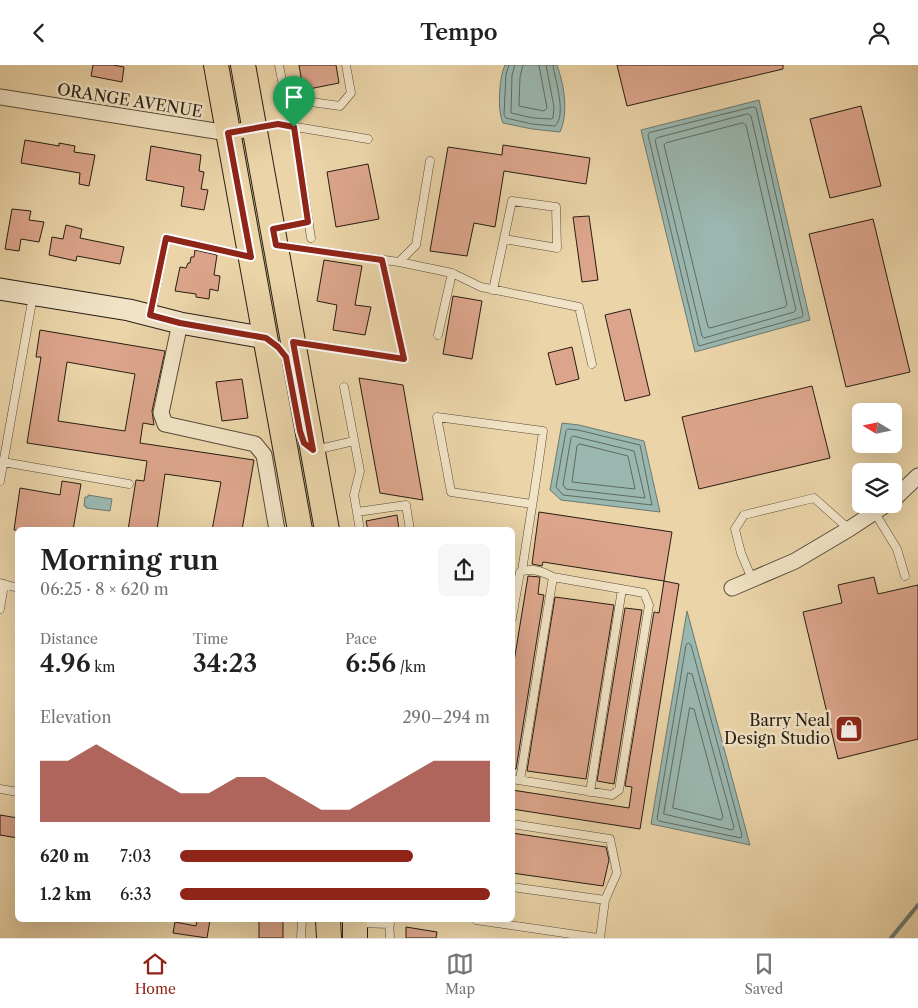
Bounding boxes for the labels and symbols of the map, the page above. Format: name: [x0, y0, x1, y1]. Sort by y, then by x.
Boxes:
pin: [273, 76, 315, 127]
street label: ORANGE AVENUE: [56, 79, 204, 121]
north arrow: [852, 403, 902, 453]
place label: Barry Neal Design Studio: [724, 710, 830, 748]
shop icon: Barry Neal Design Studio: [834, 714, 864, 744]

